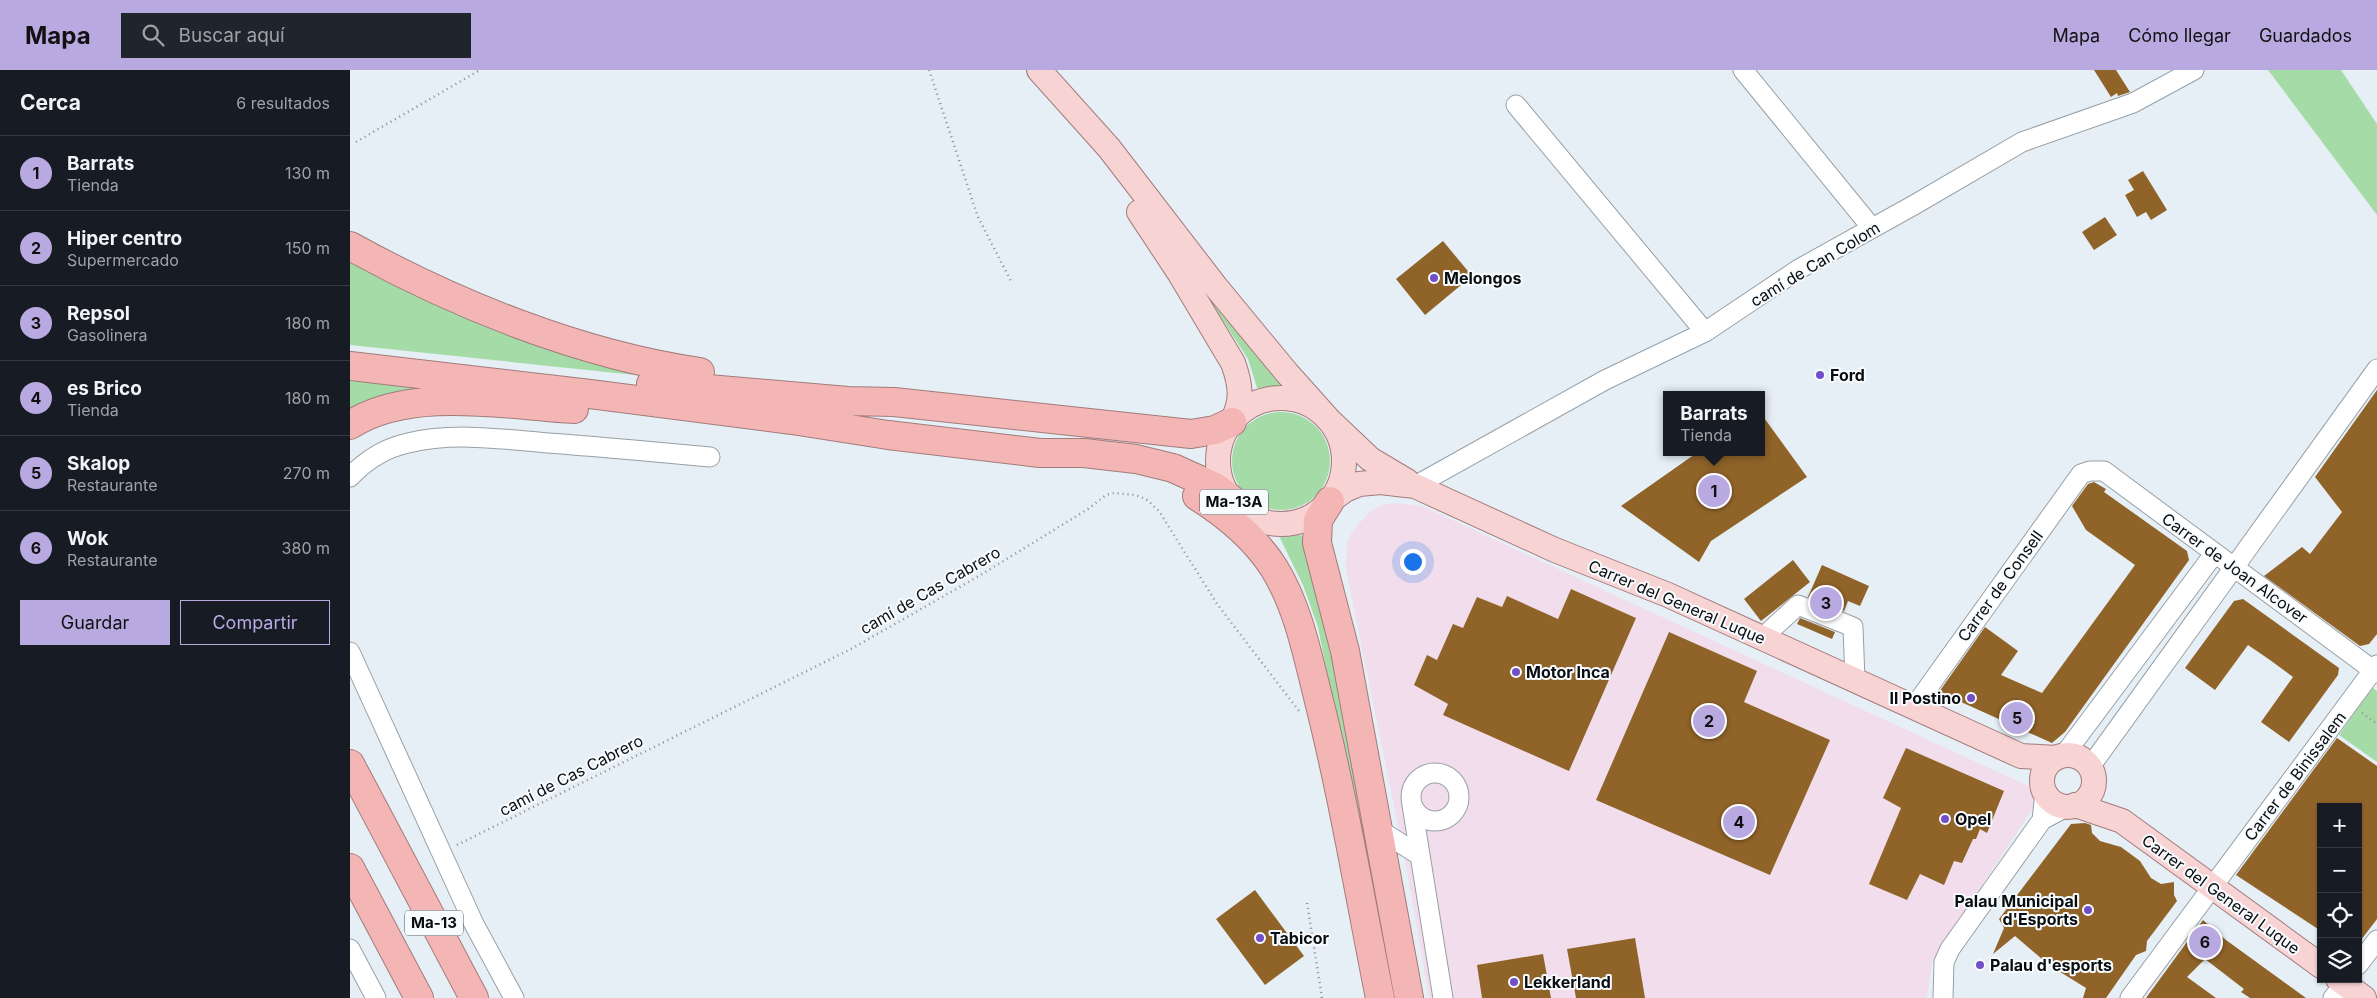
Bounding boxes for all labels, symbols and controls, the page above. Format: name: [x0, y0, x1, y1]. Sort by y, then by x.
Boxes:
search box: [121, 13, 471, 58]
text: Mapa: [25, 21, 91, 50]
icon: search: [139, 21, 167, 49]
text: Buscar aquí: [179, 24, 285, 47]
text: Mapa: [2053, 25, 2100, 46]
text: Cómo llegar: [2128, 25, 2231, 46]
text: Guardados: [2259, 25, 2352, 46]
text: Cerca: [20, 90, 81, 115]
text: 6 resultados: [236, 93, 330, 113]
text: Barrats: [67, 152, 134, 175]
text: 1: [33, 163, 39, 183]
text: 130 m: [285, 163, 330, 183]
text: Tienda: [67, 175, 119, 195]
street label: camí de Can Colom: [1747, 217, 1883, 311]
text: Hiper centro: [67, 227, 182, 250]
text: 2: [31, 238, 41, 258]
text: 150 m: [285, 238, 330, 258]
text: Supermercado: [67, 250, 179, 270]
place label: Melongos: [1444, 268, 1521, 288]
marker: Melongos: [1428, 272, 1440, 284]
text: Repsol: [67, 302, 130, 325]
text: 3: [31, 313, 41, 333]
text: 180 m: [285, 313, 330, 333]
text: Gasolinera: [67, 325, 148, 345]
place label: Ford: [1830, 365, 1865, 385]
marker: Ford: [1814, 369, 1826, 381]
text: es Brico: [67, 377, 142, 400]
text: 4: [31, 388, 41, 408]
text: 180 m: [285, 388, 330, 408]
popup: [1663, 391, 1765, 456]
text: Tienda: [67, 400, 119, 420]
text: Barrats: [1680, 402, 1748, 425]
text: Tienda: [1680, 425, 1732, 445]
text: Skalop: [67, 452, 130, 475]
text: 5: [31, 463, 41, 483]
text: 270 m: [283, 463, 330, 483]
pin: 1: [1698, 472, 1730, 510]
text: Restaurante: [67, 475, 157, 495]
road number: Ma-13A: [1200, 490, 1268, 514]
street label: Carrer de Joan Alcover: [2158, 508, 2312, 628]
text: Wok: [67, 527, 108, 550]
street label: Carrer de Consell: [1953, 527, 2047, 645]
text: 6: [31, 538, 41, 558]
text: 380 m: [282, 538, 330, 558]
street label: camí de Cas Cabrero: [856, 542, 1004, 638]
your location: [1400, 549, 1426, 575]
text: Restaurante: [67, 550, 157, 570]
street label: Carrer del General Luque: [1585, 556, 1769, 648]
pin: 3: [1810, 584, 1842, 622]
button: Guardar: [20, 600, 170, 645]
button: Compartir: [180, 600, 330, 645]
place label: Motor Inca: [1526, 662, 1610, 682]
marker: Motor Inca: [1510, 666, 1522, 678]
place label: Il Postino: [1889, 688, 1961, 708]
marker: Il Postino: [1965, 692, 1977, 704]
pin: 5: [2001, 699, 2033, 737]
pin: 2: [1693, 702, 1725, 740]
street label: Carrer de Binissalem: [2240, 707, 2350, 845]
street label: camí de Cas Cabrero: [496, 730, 646, 820]
pin: 4: [1723, 803, 1755, 841]
map controls: [2317, 803, 2362, 983]
button: +: [2317, 803, 2362, 848]
place label: Opel: [1955, 809, 1991, 829]
marker: Opel: [1939, 813, 1951, 825]
street label: Carrer del General Luque: [2138, 830, 2304, 958]
button: −: [2317, 848, 2362, 893]
place label: Palau Municipal d'Esports: [1954, 891, 2078, 929]
button: locate: [2317, 893, 2362, 938]
marker: Palau Municipal d'Esports: [2082, 904, 2094, 916]
road number: Ma-13: [405, 910, 463, 936]
pin: 6: [2189, 923, 2221, 961]
place label: Tabicor: [1270, 928, 1329, 948]
marker: Tabicor: [1254, 932, 1266, 944]
button: layers: [2317, 938, 2362, 983]
place label: Palau d'esports: [1990, 955, 2112, 975]
marker: Palau d'esports: [1974, 959, 1986, 971]
place label: Lekkerland: [1524, 972, 1611, 992]
marker: Lekkerland: [1508, 976, 1520, 988]

